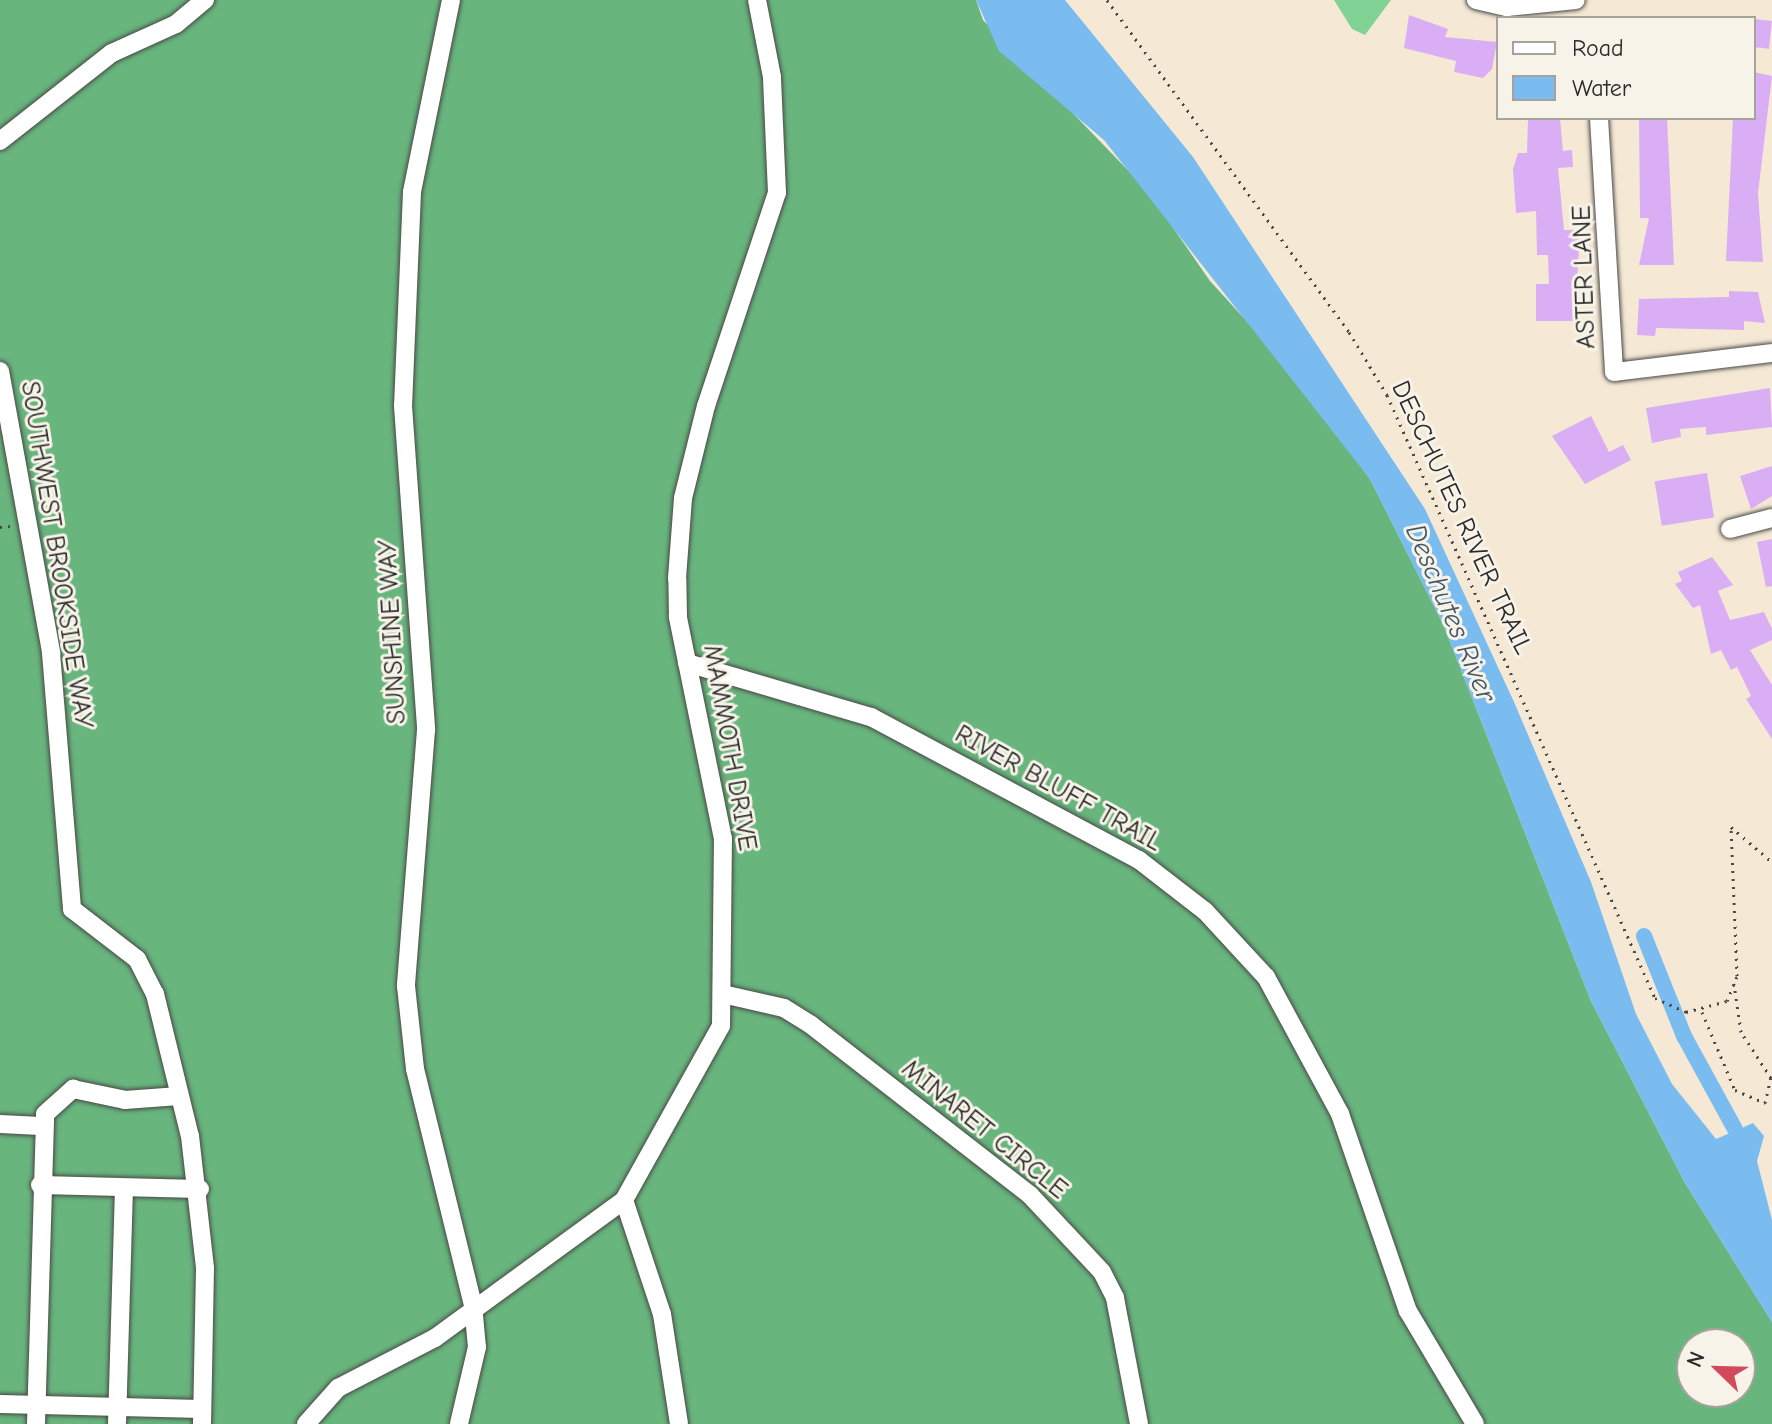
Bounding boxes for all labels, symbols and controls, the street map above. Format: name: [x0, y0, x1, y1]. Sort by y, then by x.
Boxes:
legend: [1496, 16, 1756, 120]
text: Road: [1572, 34, 1624, 62]
text: Water: [1572, 74, 1631, 102]
street label: ASTER LANE: [1567, 205, 1603, 349]
street label: DESCHUTES RIVER TRAIL: [1384, 376, 1538, 660]
street label: SOUTHWEST BROOKSIDE WAY: [13, 379, 99, 731]
water label: Deschutes River: [1398, 519, 1504, 707]
street label: SUNSHINE WAY: [373, 539, 413, 725]
street label: MAMMOTH DRIVE: [696, 643, 762, 853]
street label: RIVER BLUFF TRAIL: [949, 719, 1167, 859]
street label: MINARET CIRCLE: [895, 1054, 1073, 1206]
north arrow: [1676, 1328, 1756, 1408]
text: N: [1681, 1348, 1711, 1371]

